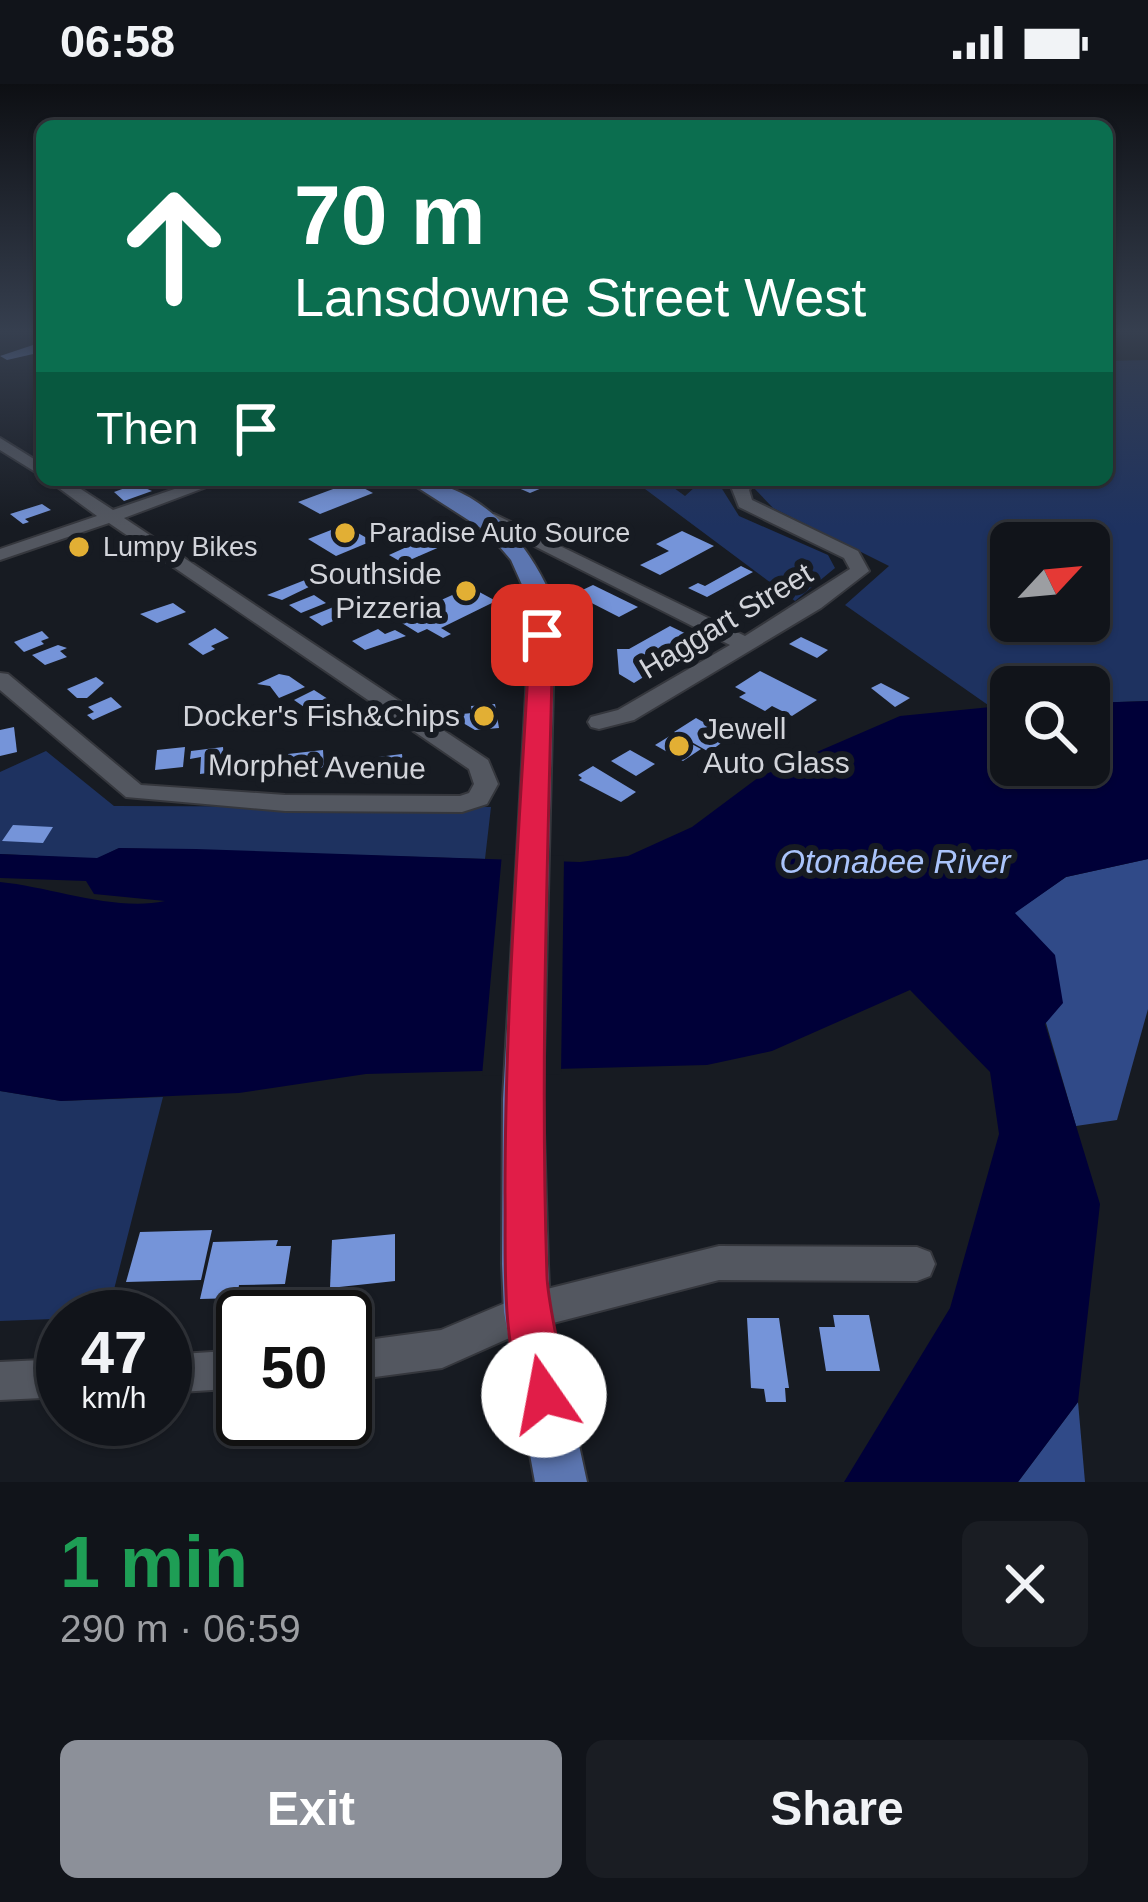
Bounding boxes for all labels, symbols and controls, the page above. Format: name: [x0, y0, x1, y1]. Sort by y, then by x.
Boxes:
text: 06:58: [60, 16, 175, 67]
icon: ahead: [96, 168, 252, 324]
text: 70 m: [294, 168, 485, 262]
text: Lansdowne Street West: [294, 267, 866, 327]
icon: arrive: [223, 396, 289, 462]
text: Then: [96, 403, 199, 454]
place label: Paradise Auto Source: [369, 518, 630, 548]
marker: Paradise Auto Source: [332, 520, 358, 546]
north arrow: [990, 522, 1110, 642]
map controls: [990, 522, 1110, 786]
place label: Lumpy Bikes: [103, 532, 258, 562]
marker: Lumpy Bikes: [66, 534, 92, 560]
street label: Haggart Street: [634, 556, 818, 685]
place label: Southside Pizzeria: [309, 557, 442, 624]
marker: Southside Pizzeria: [453, 578, 479, 604]
pin: [491, 584, 593, 686]
icon: arrive: [509, 602, 575, 668]
button: search: [990, 666, 1110, 786]
place label: Docker's Fish&Chips: [183, 699, 460, 732]
marker: Docker's Fish&Chips: [471, 703, 497, 729]
place label: Jewell Auto Glass: [703, 712, 850, 779]
marker: Jewell Auto Glass: [666, 733, 692, 759]
street label: Morphet Avenue: [208, 748, 426, 785]
water label: Otonabee River: [779, 843, 1013, 880]
speed limit sign: 50: [216, 1290, 372, 1446]
text: 47: [81, 1319, 147, 1386]
position arrow: [481, 1332, 607, 1458]
text: km/h: [81, 1381, 147, 1414]
button: close: [962, 1521, 1088, 1647]
text: 1 min: [60, 1522, 248, 1602]
text: 290 m · 06:59: [60, 1607, 301, 1650]
button: Exit: [60, 1740, 562, 1878]
button: Share: [586, 1740, 1088, 1878]

